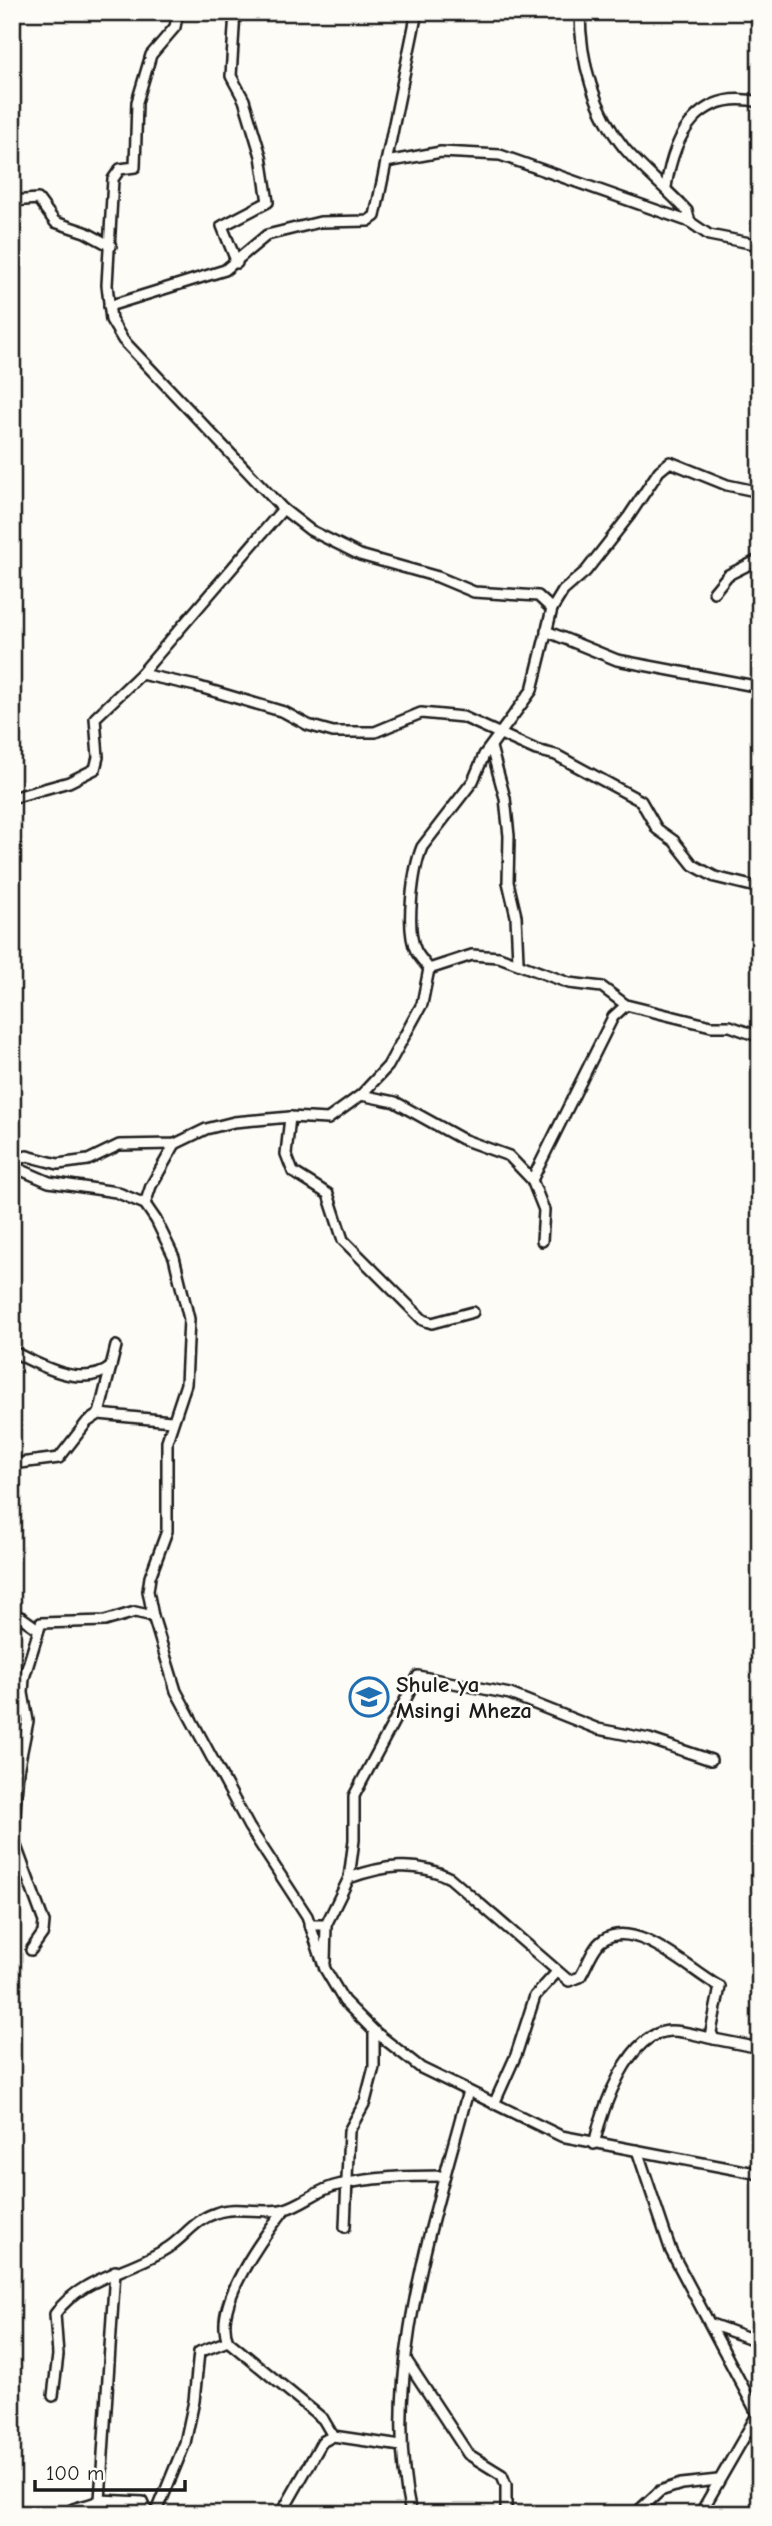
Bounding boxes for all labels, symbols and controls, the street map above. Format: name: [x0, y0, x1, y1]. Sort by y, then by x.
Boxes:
place label: Shule ya Msingi Mheza: [396, 1671, 532, 1724]
school or university icon: Shule ya Msingi Mheza: [348, 1676, 390, 1718]
scale bar: [35, 2449, 186, 2493]
text: 100 m: [46, 2461, 104, 2485]

